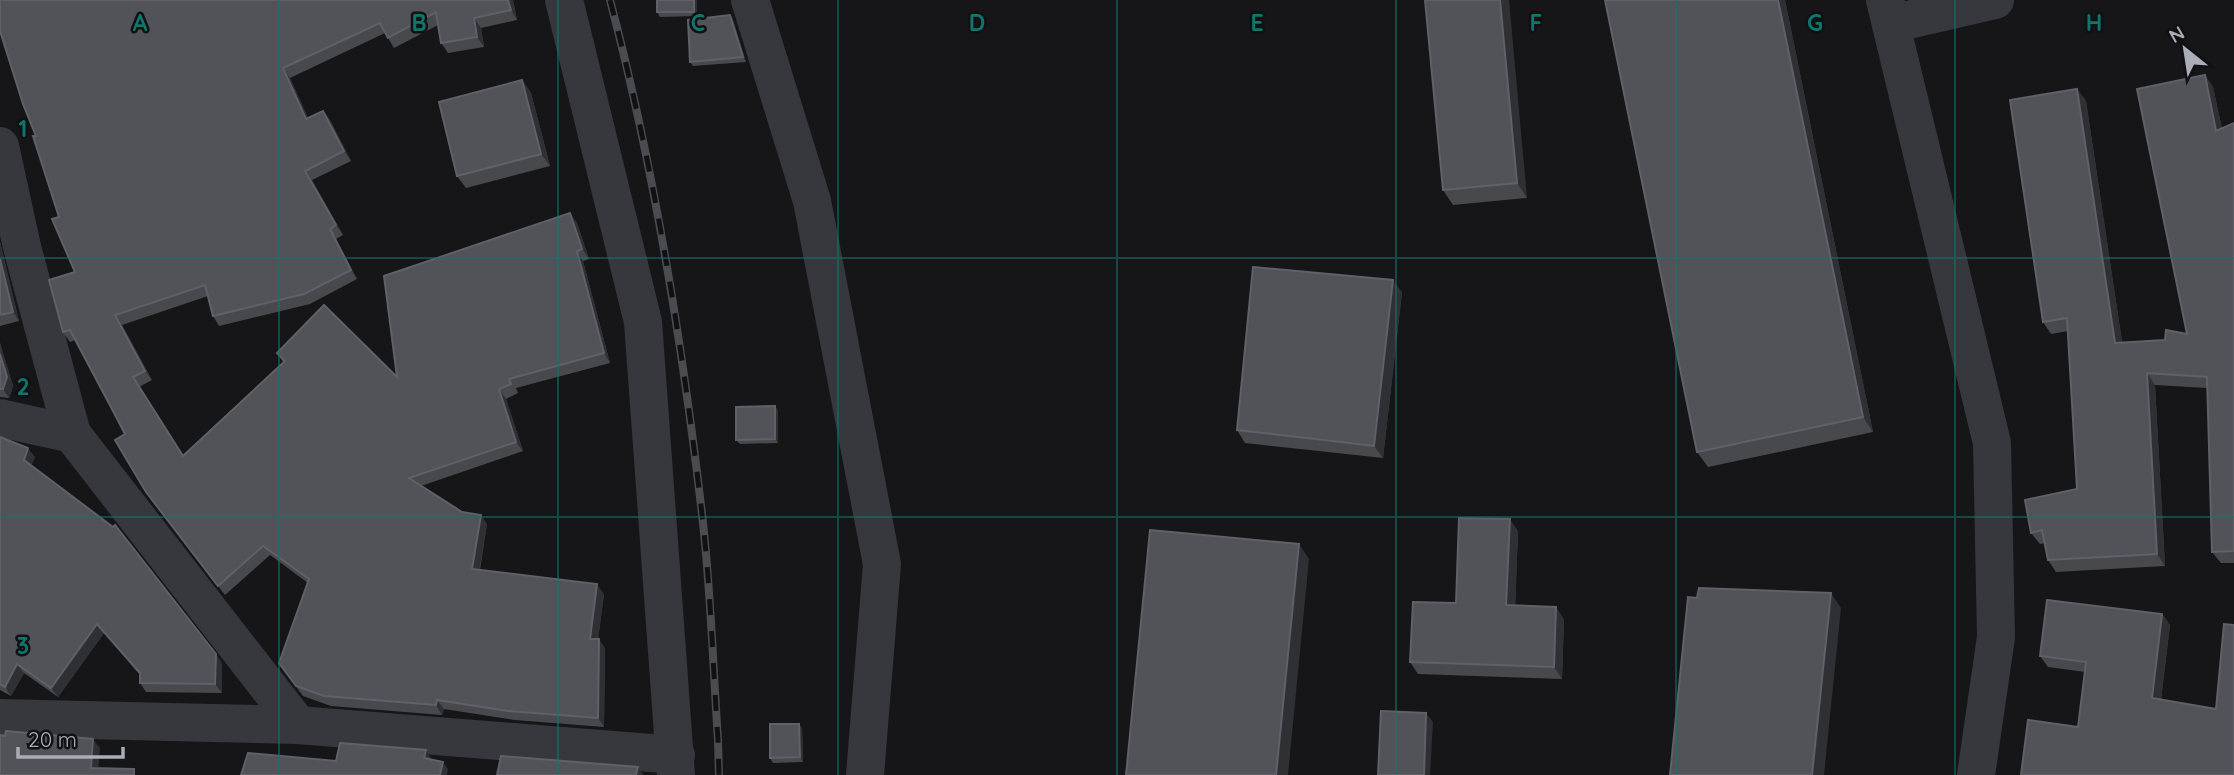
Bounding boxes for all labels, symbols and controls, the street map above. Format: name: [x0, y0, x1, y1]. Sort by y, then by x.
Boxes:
text: A: [133, 8, 148, 37]
text: B: [411, 8, 427, 37]
text: C: [691, 8, 705, 37]
text: D: [969, 8, 985, 37]
text: E: [1250, 8, 1264, 37]
text: F: [1530, 8, 1542, 37]
text: G: [1807, 8, 1823, 37]
text: H: [2086, 8, 2102, 37]
north arrow: [2150, 14, 2220, 84]
text: N: [2164, 20, 2189, 48]
text: 1: [19, 114, 27, 143]
text: 2: [16, 372, 30, 401]
text: 3: [17, 631, 29, 660]
scale bar: [18, 716, 122, 760]
text: 20 m: [28, 726, 77, 752]

